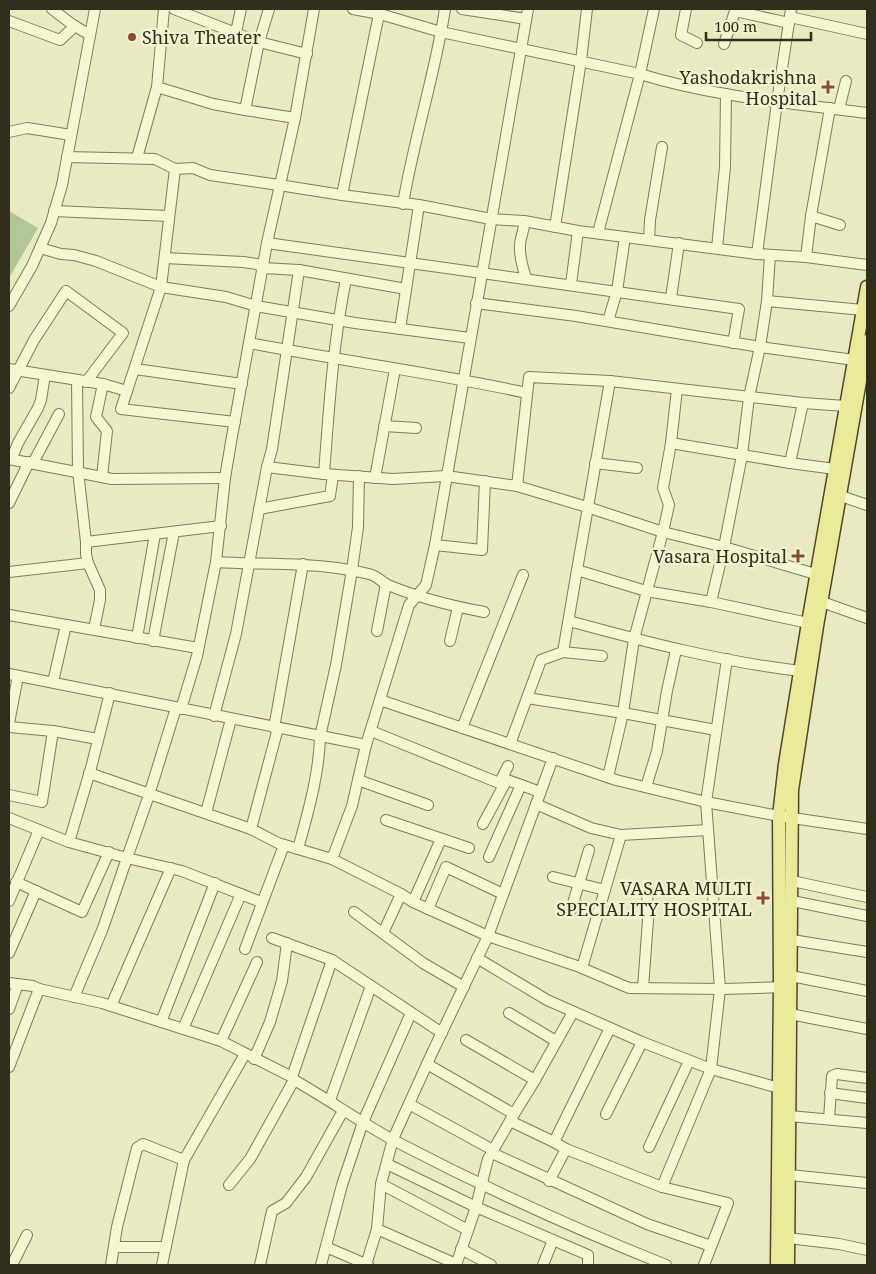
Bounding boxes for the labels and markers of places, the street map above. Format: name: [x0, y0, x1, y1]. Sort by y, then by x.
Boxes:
place label: Shiva Theater: [142, 25, 261, 49]
marker: Shiva Theater: [126, 31, 138, 43]
place label: Yashodakrishna Hospital: [679, 65, 817, 110]
marker: Yashodakrishna Hospital: [821, 80, 835, 94]
place label: Vasara Hospital: [653, 544, 787, 568]
marker: Vasara Hospital: [791, 549, 805, 563]
place label: VASARA MULTI SPECIALITY HOSPITAL: [556, 876, 752, 921]
marker: VASARA MULTI SPECIALITY HOSPITAL: [756, 891, 770, 905]

